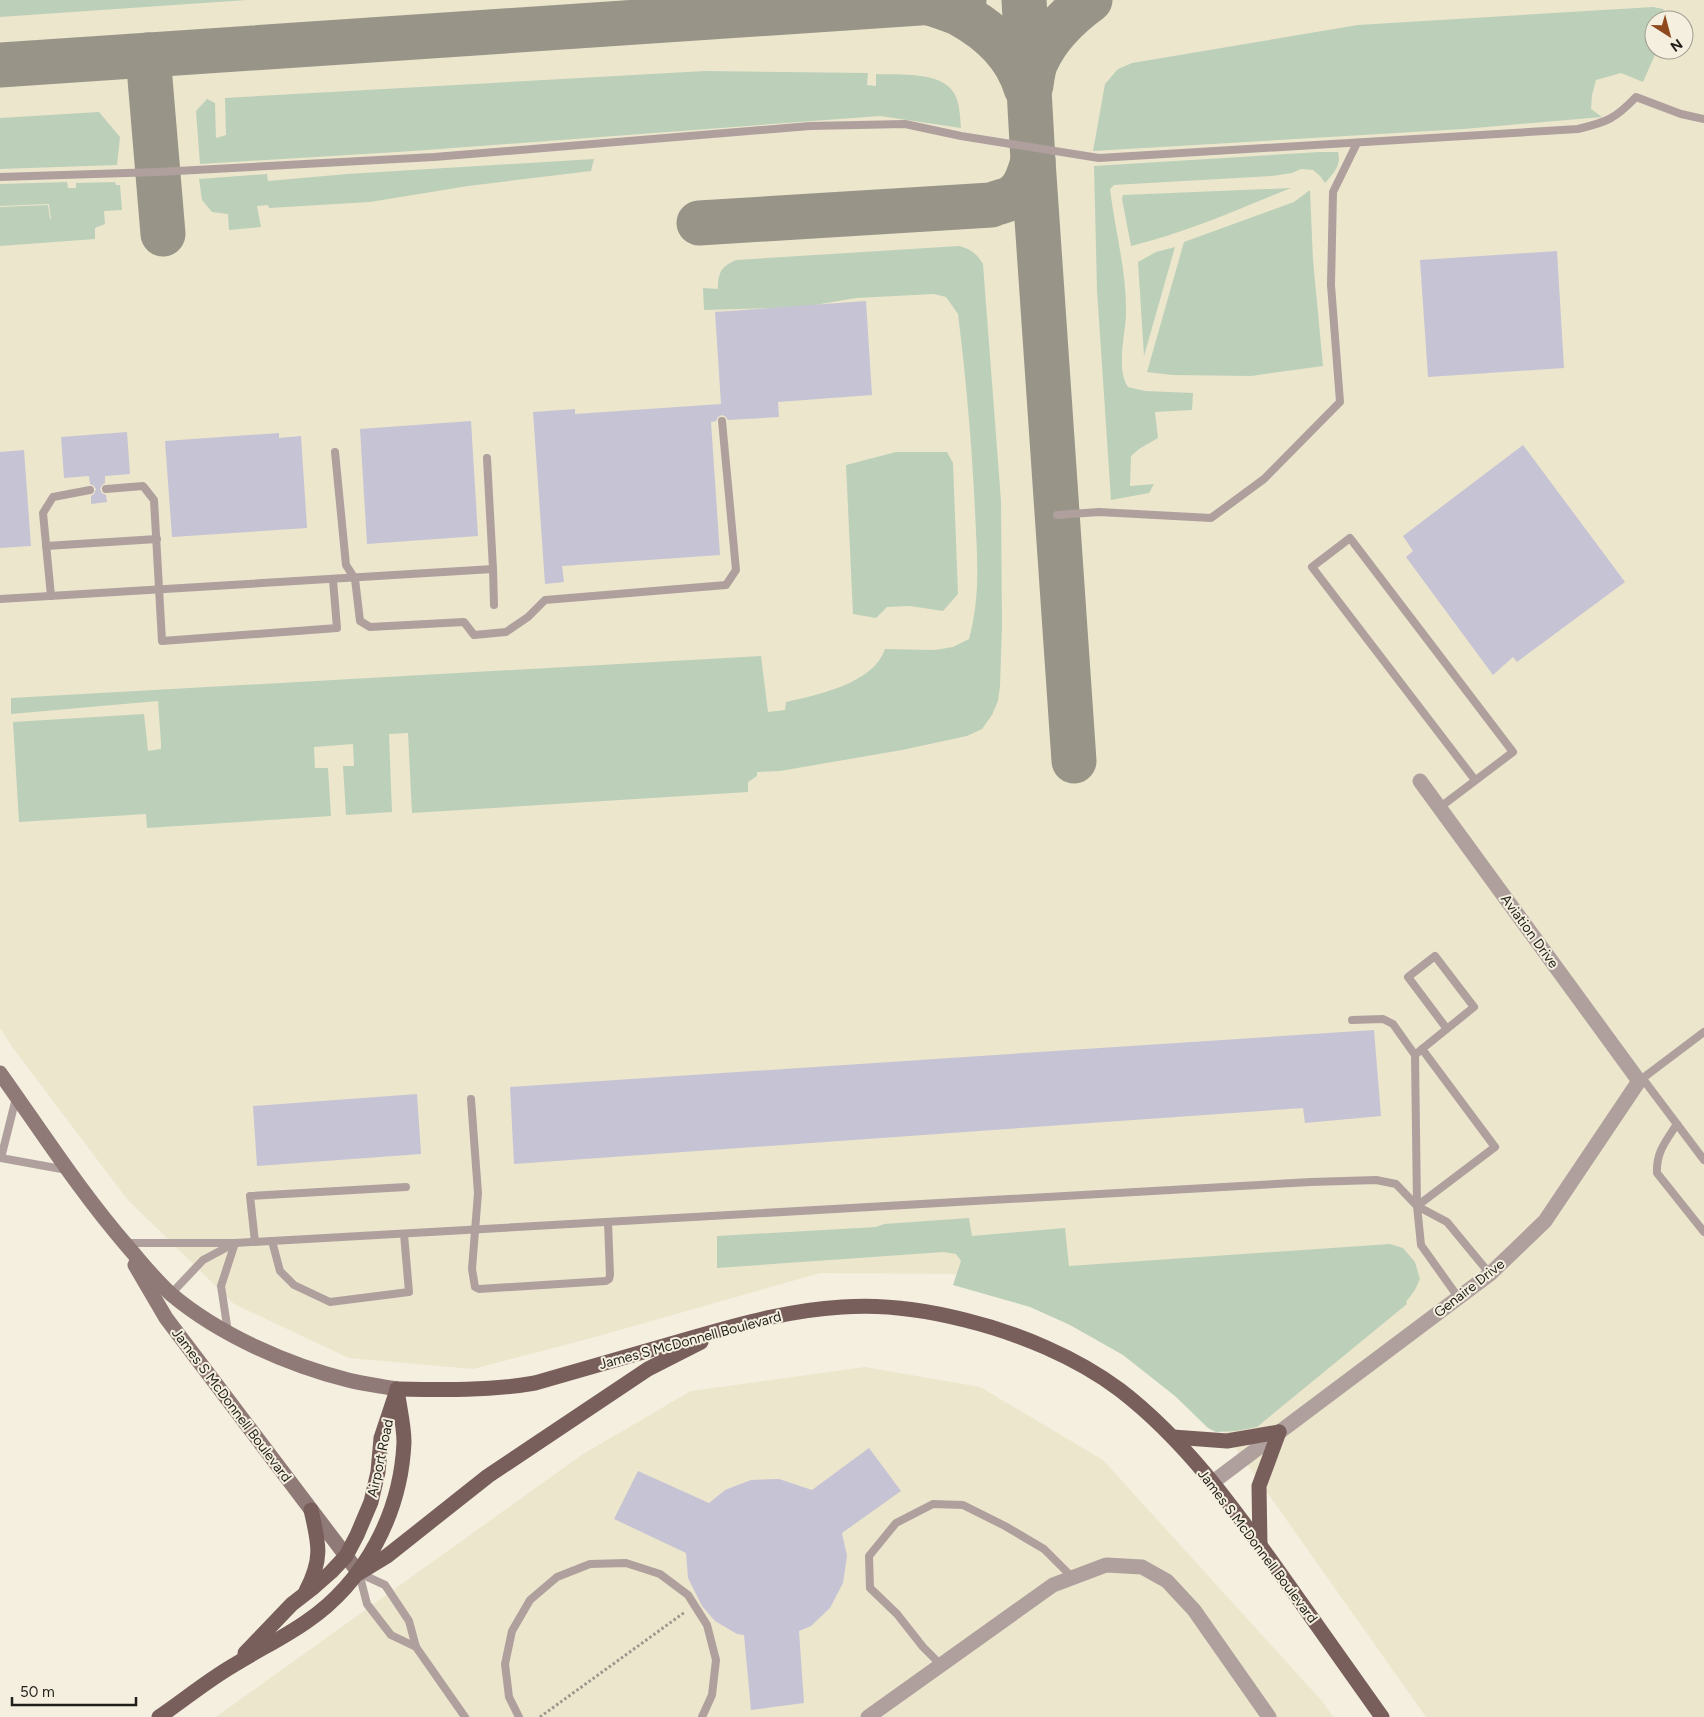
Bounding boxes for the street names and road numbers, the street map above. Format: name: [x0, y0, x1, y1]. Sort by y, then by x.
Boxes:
street label: Aviation Drive: [1497, 891, 1562, 972]
street label: Genaire Drive: [1431, 1255, 1508, 1321]
street label: James S McDonnell Boulevard: [597, 1308, 783, 1373]
street label: James S McDonnell Boulevard: [168, 1325, 295, 1486]
street label: Airport Road: [364, 1417, 397, 1499]
street label: James S McDonnell Boulevard: [1194, 1466, 1321, 1627]

